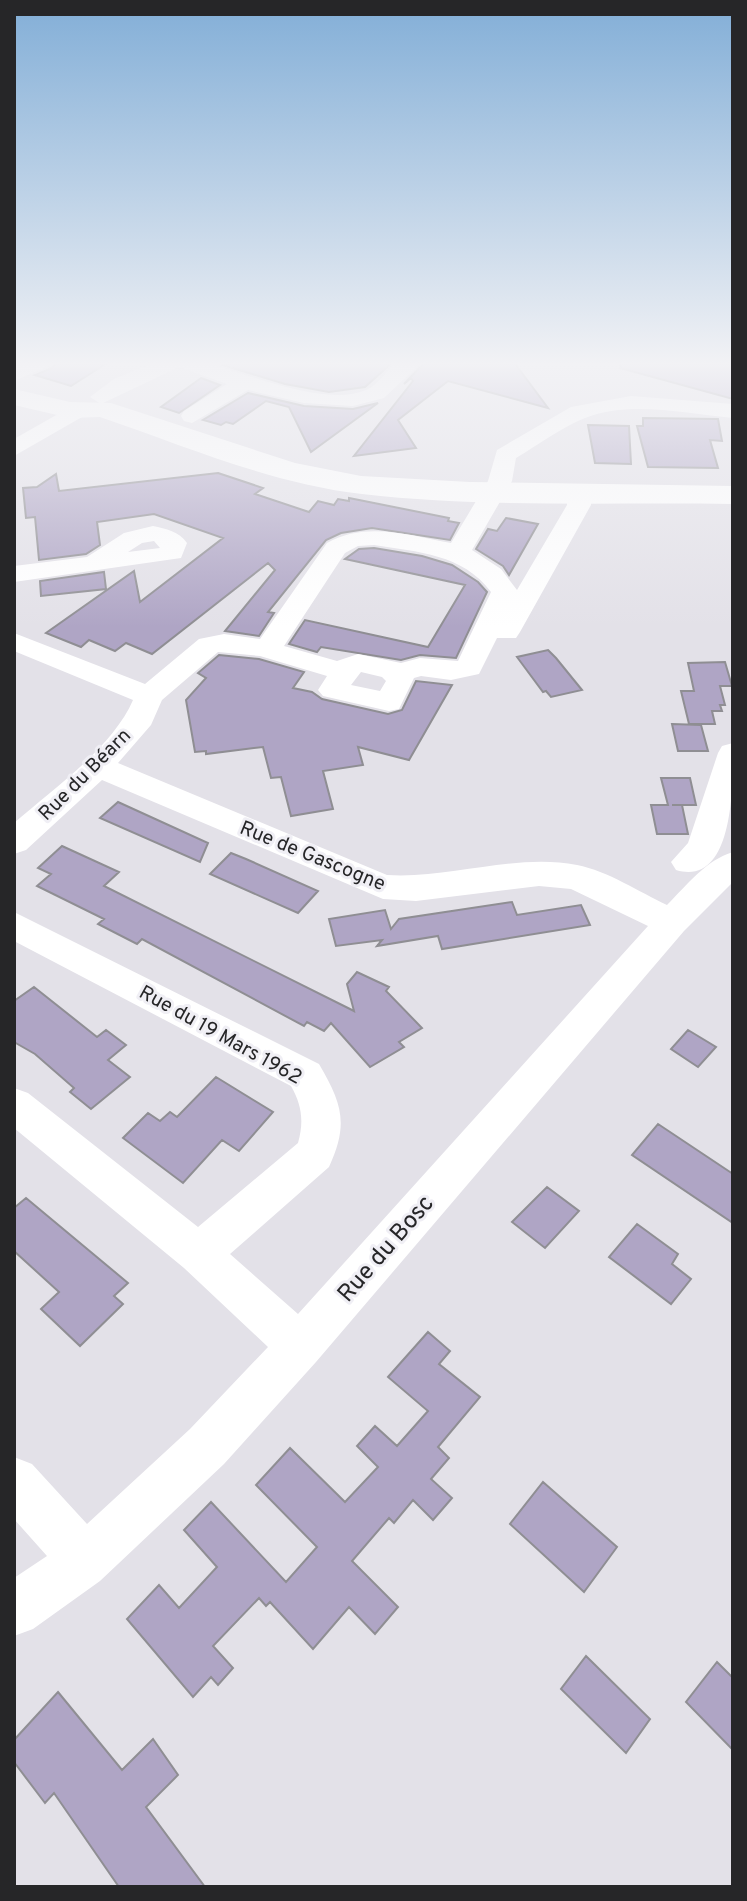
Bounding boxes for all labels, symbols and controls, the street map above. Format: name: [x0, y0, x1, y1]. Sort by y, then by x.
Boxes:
street label: Rue du Béarn: [34, 724, 137, 827]
street label: Rue de Gascogne: [235, 816, 389, 898]
street label: Rue du 19 Mars 1962: [134, 980, 306, 1091]
street label: Rue du Bosc: [332, 1190, 441, 1309]

